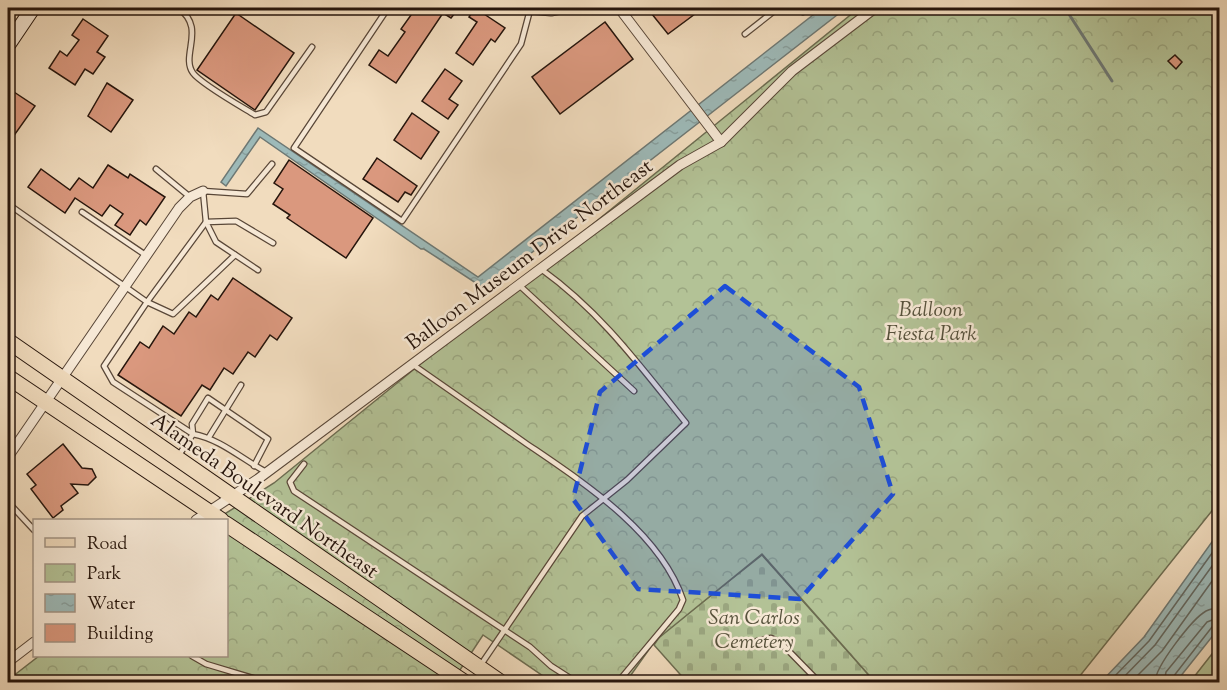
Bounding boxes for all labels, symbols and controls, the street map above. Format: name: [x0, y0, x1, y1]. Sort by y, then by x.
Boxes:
street label: Balloon Museum Drive Northeast: [400, 153, 660, 359]
park label: Balloon Fiesta Park: [885, 296, 977, 350]
street label: Alameda Boulevard Northeast: [144, 406, 384, 587]
legend: [33, 519, 228, 657]
text: Road: [87, 532, 127, 558]
text: Park: [87, 562, 122, 588]
text: Water: [87, 592, 136, 618]
park label: San Carlos Cemetery: [708, 604, 800, 658]
text: Building: [87, 622, 153, 648]

